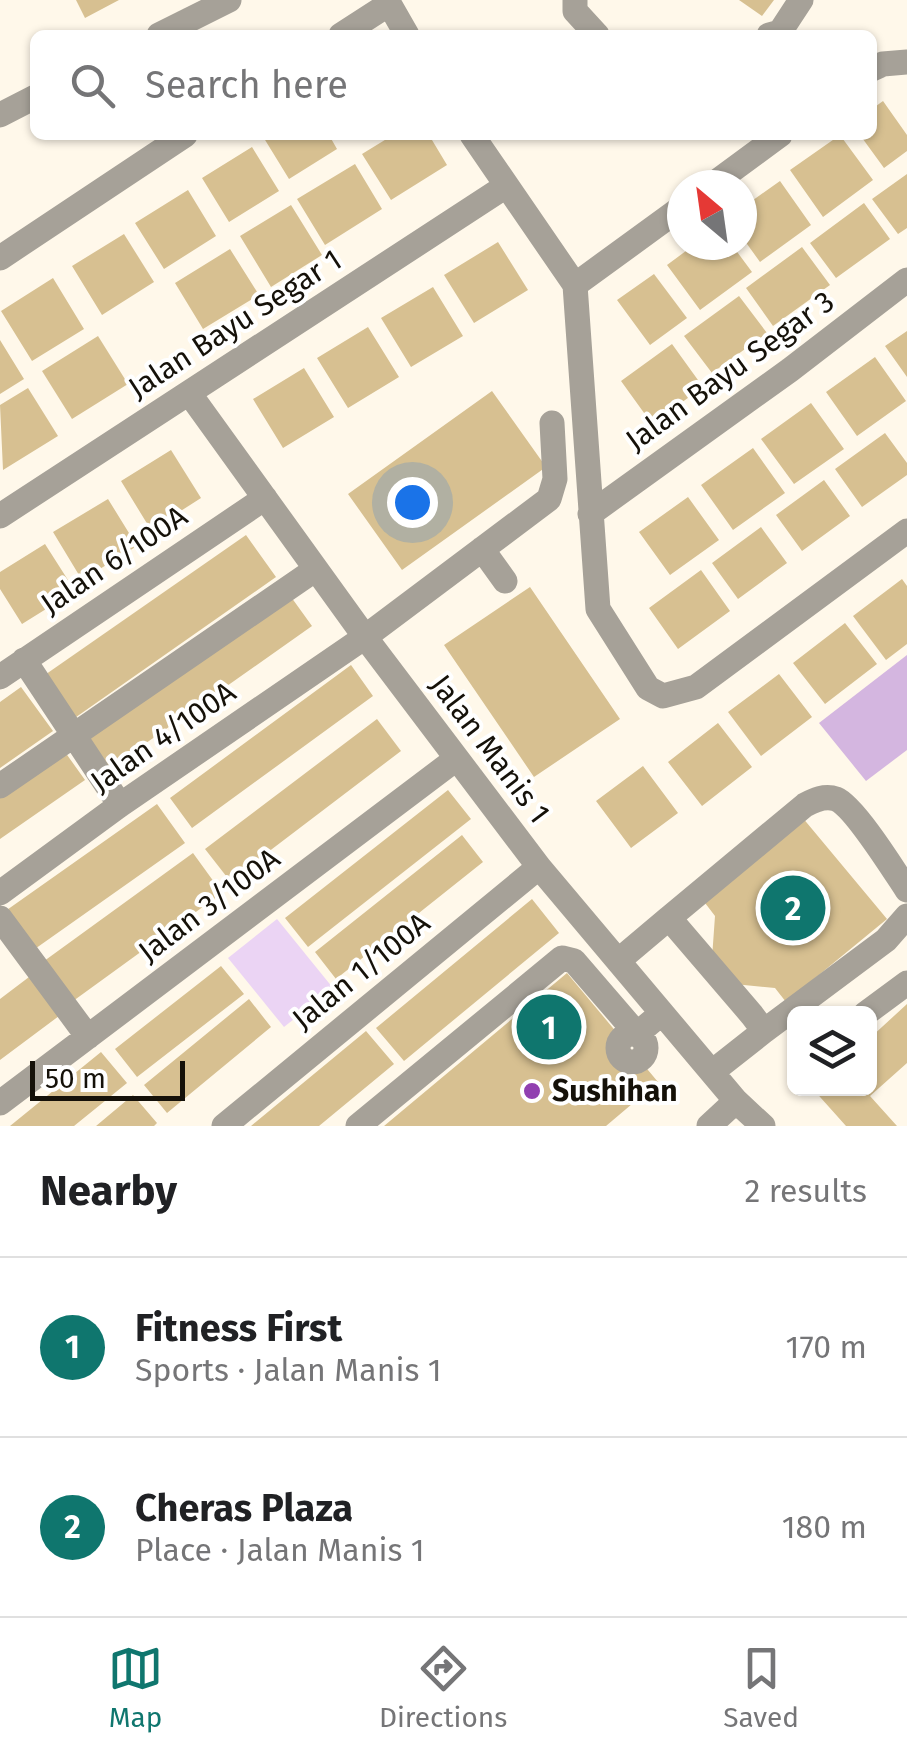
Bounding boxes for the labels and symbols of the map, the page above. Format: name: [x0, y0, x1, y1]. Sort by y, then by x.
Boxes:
north arrow: [667, 170, 757, 260]
street label: Jalan Bayu Segar 1: [122, 242, 348, 406]
street label: Jalan Bayu Segar 3: [619, 283, 841, 459]
your location: [387, 477, 438, 528]
street label: Jalan 6/100A: [34, 498, 195, 622]
street label: Jalan Manis 1: [423, 668, 557, 830]
street label: Jalan 4/100A: [84, 673, 243, 800]
street label: Jalan 3/100A: [131, 840, 287, 970]
pin: 2: [760, 870, 826, 946]
street label: Jalan 1/100A: [285, 904, 437, 1037]
pin: 1: [516, 990, 582, 1064]
scale bar: [30, 1056, 185, 1100]
place label: Sushihan: [552, 1073, 678, 1109]
marker: Sushihan: [521, 1080, 543, 1102]

